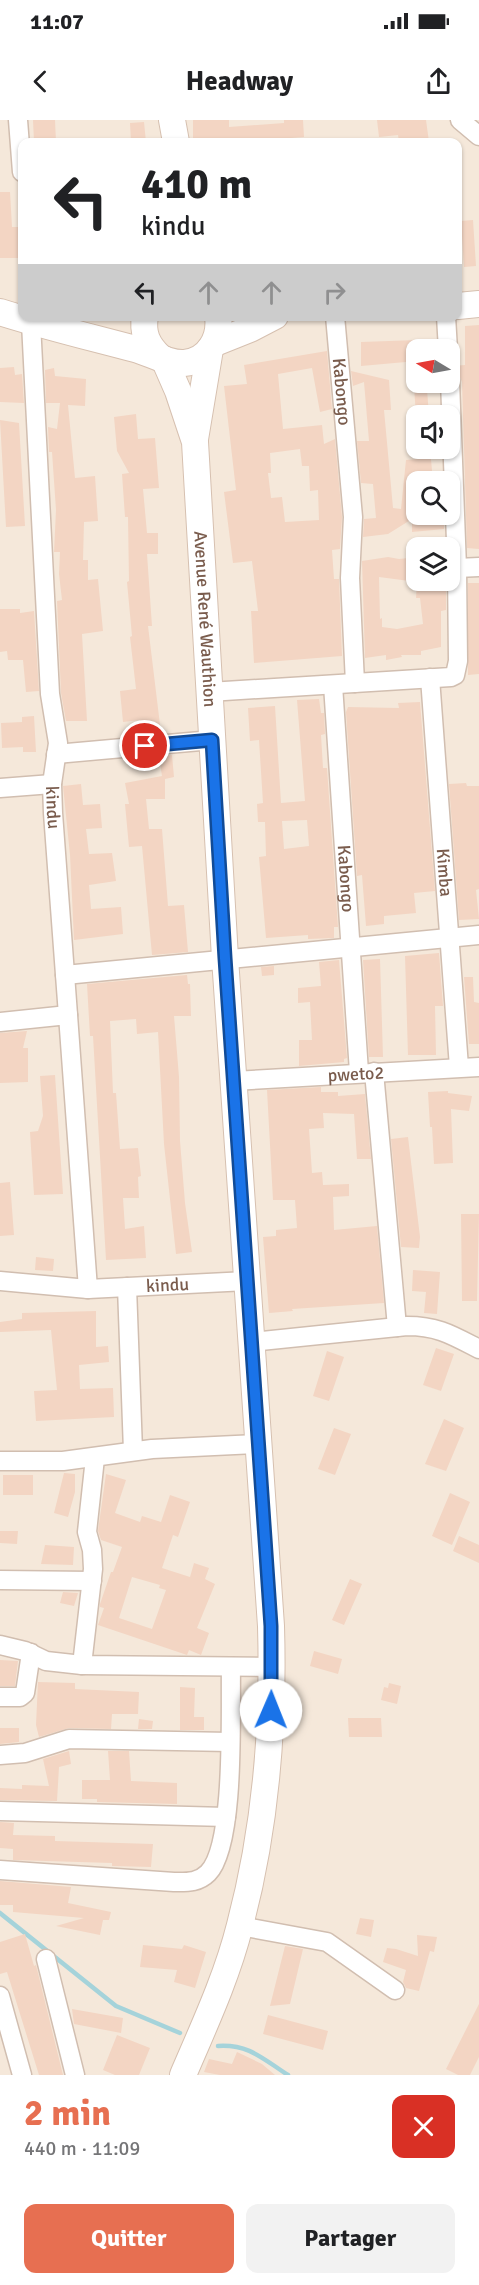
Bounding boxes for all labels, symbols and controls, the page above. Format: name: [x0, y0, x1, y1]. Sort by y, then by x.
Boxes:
text: 11:07: [30, 8, 84, 35]
icon: back: [24, 65, 57, 98]
text: Headway: [186, 65, 293, 98]
icon: share: [422, 65, 455, 98]
text: 410 m: [141, 159, 252, 210]
icon: left: [42, 162, 120, 240]
text: kindu: [141, 210, 206, 243]
icon: left: [129, 276, 162, 309]
icon: ahead: [192, 276, 225, 309]
icon: ahead: [255, 276, 288, 309]
icon: right: [318, 276, 351, 309]
north arrow: [406, 339, 460, 393]
map controls: [406, 339, 460, 591]
street label: Kabongo: [328, 357, 356, 426]
button: sound: [406, 405, 460, 459]
button: search: [406, 471, 460, 525]
street label: Avenue René Wauthion: [189, 530, 221, 708]
button: layers: [406, 537, 460, 591]
pin: [119, 720, 170, 771]
icon: arrive: [128, 729, 161, 762]
street label: kindu: [41, 786, 65, 830]
street label: Kabongo: [333, 844, 359, 913]
street label: Kimba: [432, 847, 457, 898]
street label: pweto2: [327, 1061, 385, 1087]
street label: kindu: [145, 1273, 190, 1297]
position arrow: [239, 1678, 303, 1742]
text: 2 min: [24, 2091, 111, 2136]
button: close: [392, 2095, 455, 2158]
text: 440 m · 11:09: [24, 2136, 140, 2161]
button: Quitter: [24, 2204, 234, 2273]
button: Partager: [246, 2204, 455, 2273]

